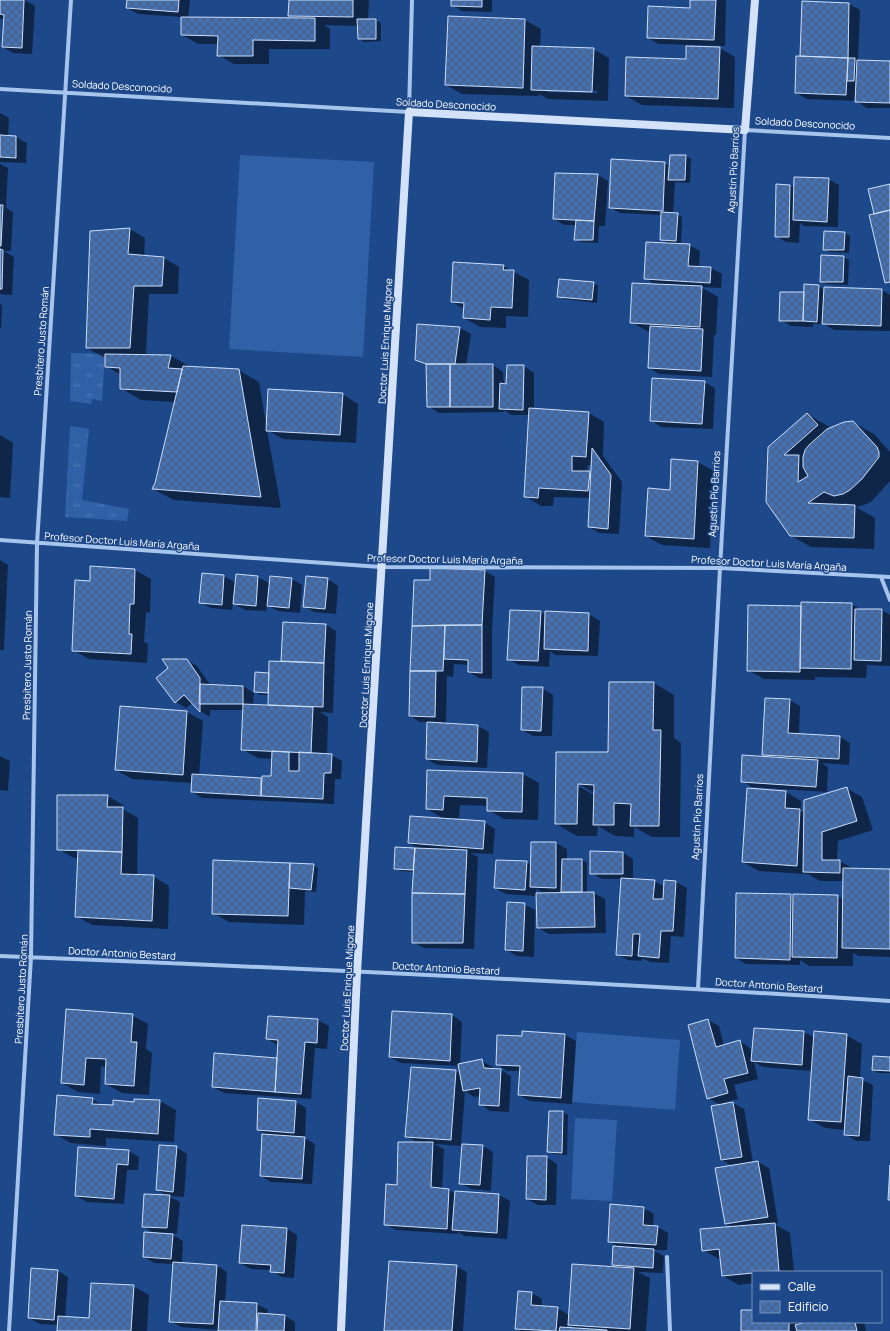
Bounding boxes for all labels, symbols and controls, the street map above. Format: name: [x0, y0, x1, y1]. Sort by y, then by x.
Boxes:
street label: Soldado Desconocido: [72, 76, 172, 96]
street label: Soldado Desconocido: [396, 94, 496, 114]
street label: Soldado Desconocido: [755, 113, 855, 133]
street label: Agustín Pío Barrios: [724, 127, 742, 213]
street label: Doctor Luis Enrique Migone: [375, 278, 395, 404]
street label: Presbítero Justo Román: [30, 286, 52, 396]
street label: Agustín Pío Barrios: [705, 451, 723, 537]
street label: Profesor Doctor Luis María Argaña: [44, 529, 200, 553]
street label: Profesor Doctor Luis María Argaña: [367, 551, 523, 567]
street label: Profesor Doctor Luis María Argaña: [691, 552, 847, 574]
street label: Doctor Luis Enrique Migone: [356, 602, 376, 728]
street label: Presbítero Justo Román: [19, 610, 35, 720]
street label: Agustín Pío Barrios: [688, 774, 706, 860]
street label: Doctor Luis Enrique Migone: [337, 925, 357, 1051]
street label: Presbítero Justo Román: [11, 934, 31, 1044]
street label: Doctor Antonio Bestard: [68, 943, 176, 963]
street label: Doctor Antonio Bestard: [392, 958, 500, 978]
street label: Doctor Antonio Bestard: [715, 974, 823, 996]
legend: [752, 1271, 882, 1323]
text: Calle: [788, 1278, 816, 1295]
text: Edificio: [788, 1298, 828, 1315]

